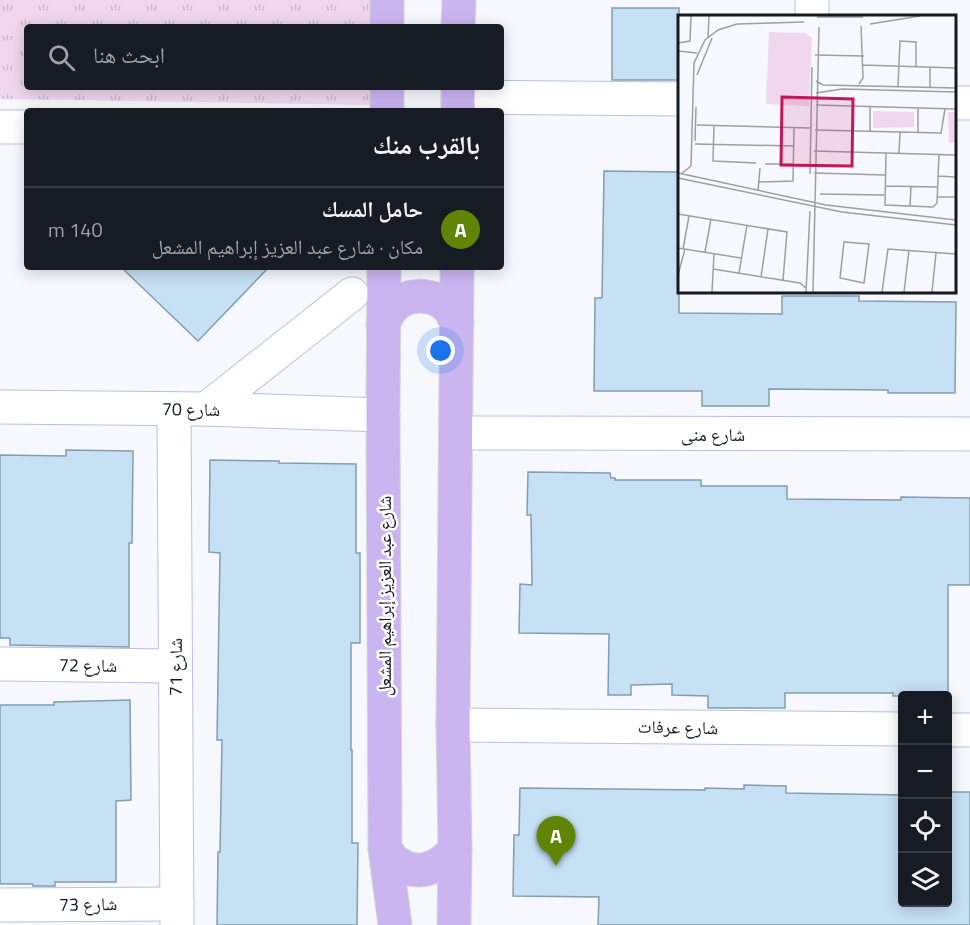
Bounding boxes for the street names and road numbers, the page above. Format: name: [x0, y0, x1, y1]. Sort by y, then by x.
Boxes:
street label: شارع 70: [162, 395, 220, 423]
street label: شارع منى: [681, 421, 745, 448]
street label: شارع عبد العزيز إبراهيم المشعل: [371, 496, 398, 696]
street label: شارع 71: [162, 638, 189, 696]
street label: شارع 72: [59, 651, 117, 679]
street label: شارع عرفات: [637, 713, 719, 741]
street label: شارع 73: [59, 890, 117, 918]

